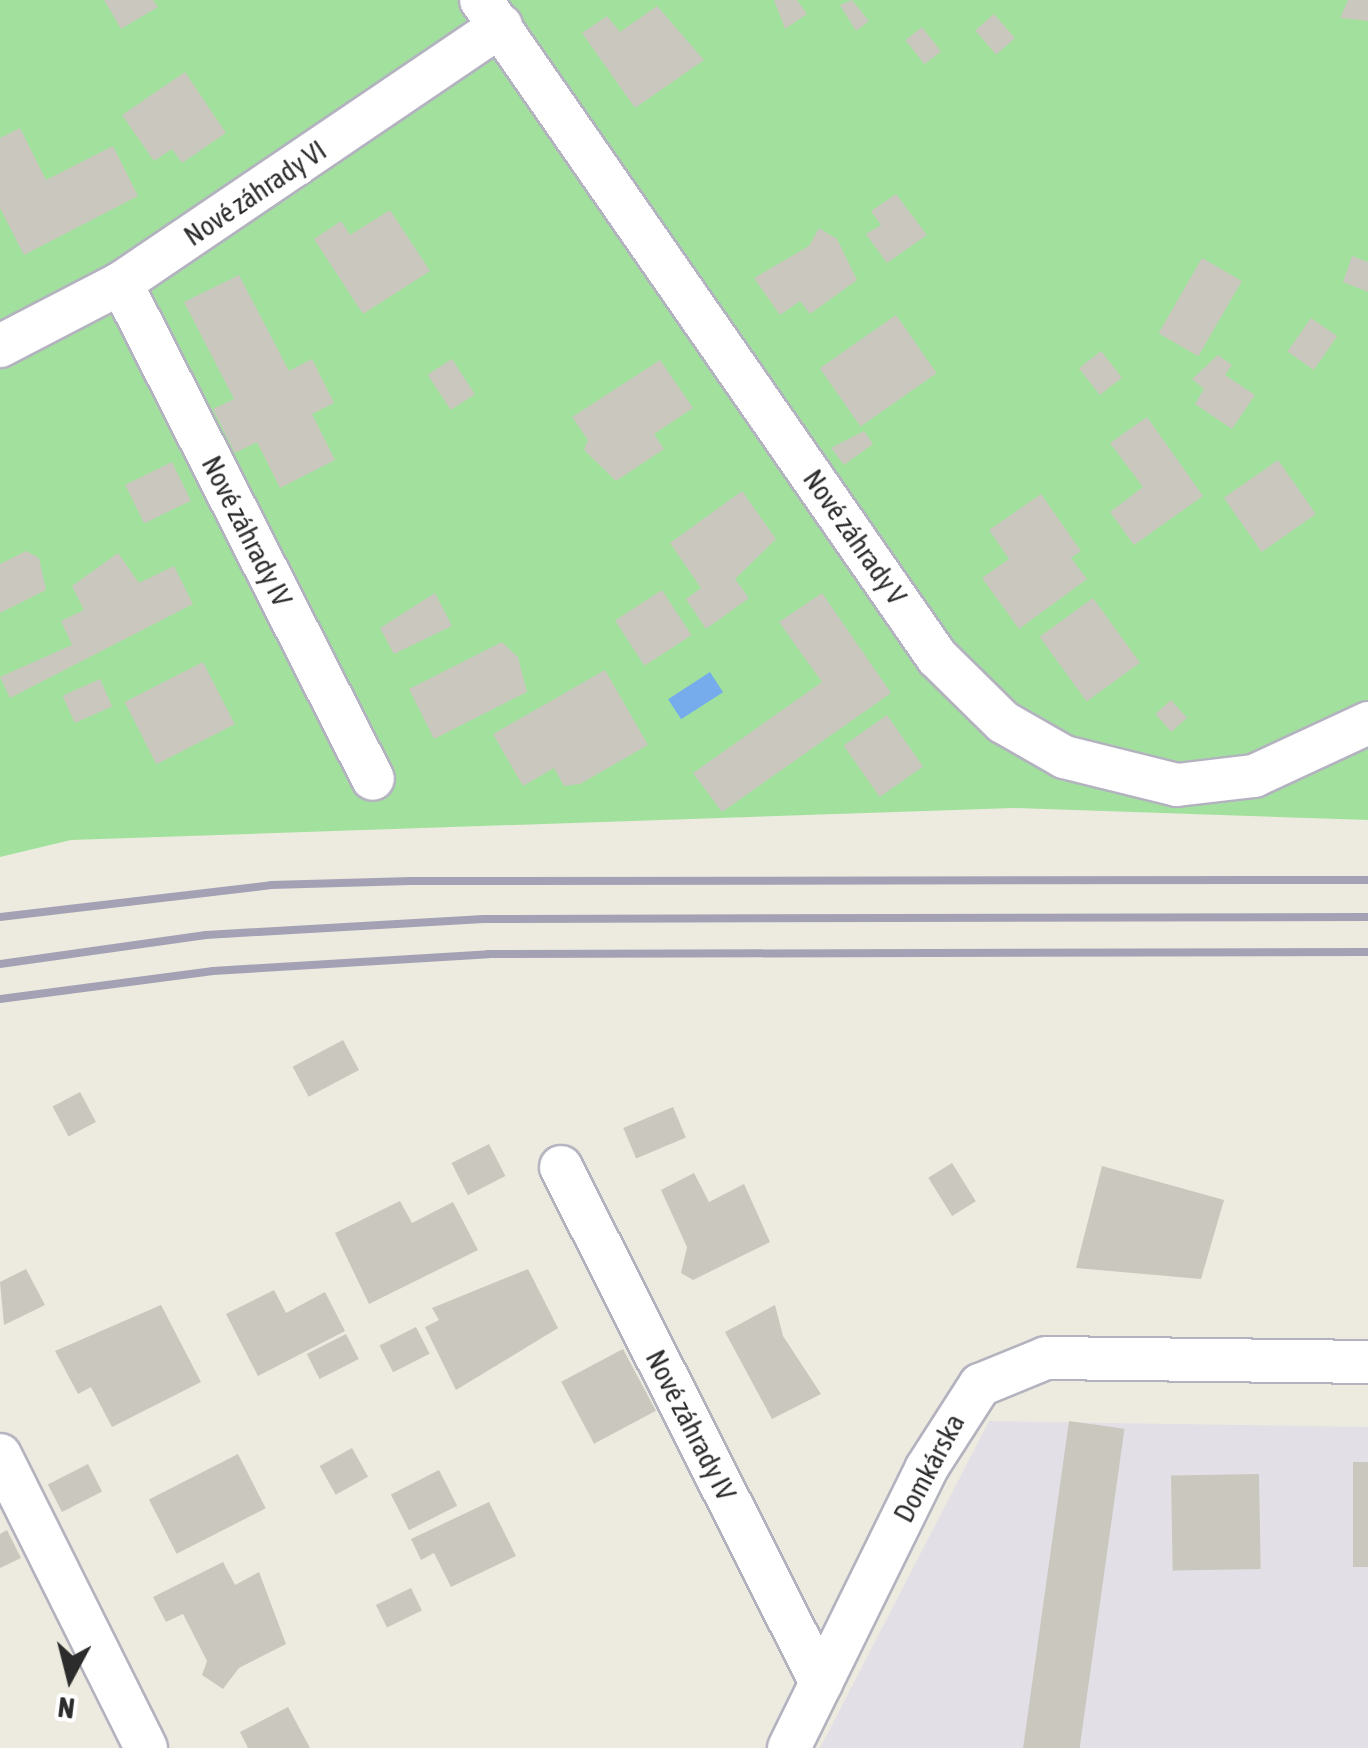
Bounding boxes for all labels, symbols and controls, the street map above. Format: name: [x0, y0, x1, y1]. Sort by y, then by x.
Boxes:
street label: Nové záhrady VI: [178, 133, 332, 253]
street label: Nové záhrady IV: [195, 450, 299, 612]
street label: Nové záhrady V: [796, 463, 914, 611]
street label: Nové záhrady IV: [639, 1344, 743, 1506]
street label: Domkárska: [887, 1408, 971, 1528]
north arrow: [20, 1628, 120, 1728]
text: N: [56, 1691, 76, 1725]

